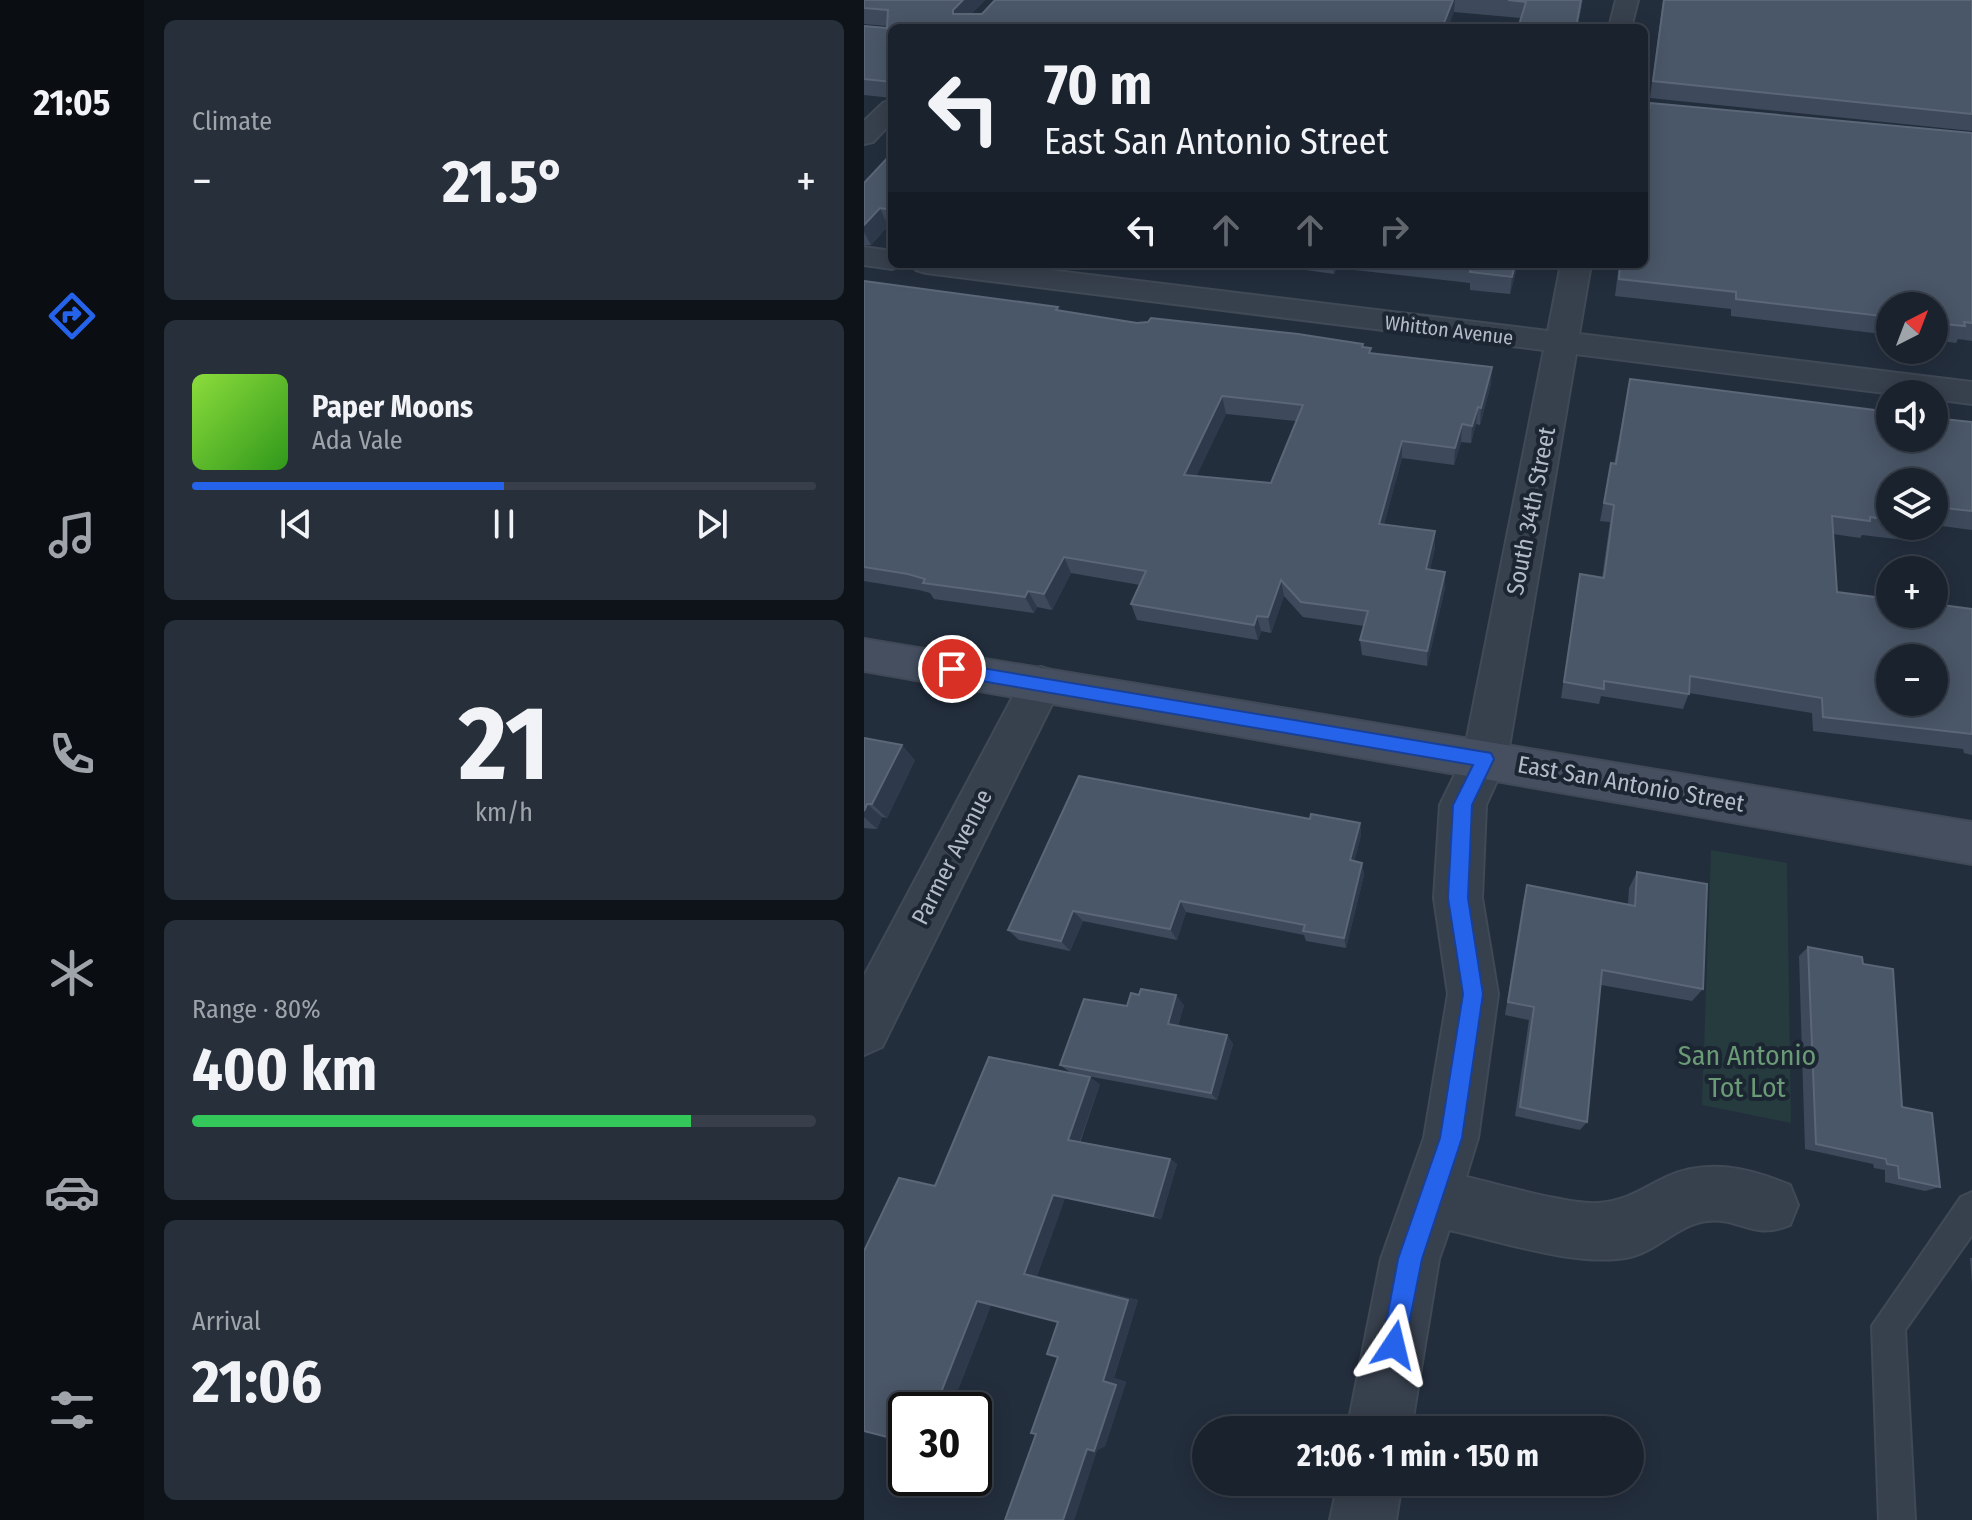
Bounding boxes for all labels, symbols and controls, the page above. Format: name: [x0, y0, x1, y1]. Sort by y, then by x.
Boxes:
text: 70 m: [1044, 52, 1152, 119]
icon: left: [912, 56, 1016, 160]
text: 21:05: [34, 81, 110, 125]
text: Climate: [192, 106, 272, 137]
text: East San Antonio Street: [1044, 120, 1388, 164]
text: 21.5°: [442, 146, 566, 218]
text: −: [192, 155, 212, 208]
text: +: [796, 155, 816, 208]
icon: left: [1120, 208, 1164, 252]
icon: ahead: [1204, 208, 1248, 252]
icon: ahead: [1288, 208, 1332, 252]
icon: right: [1372, 208, 1416, 252]
icon: directions: [44, 288, 100, 344]
north arrow: [1876, 292, 1948, 364]
map controls: [1876, 292, 1948, 716]
street label: Whitton Avenue: [1383, 310, 1515, 350]
button: sound: [1876, 380, 1948, 452]
text: Paper Moons: [312, 389, 473, 425]
street label: South 34th Street: [1501, 424, 1561, 597]
text: Ada Vale: [312, 425, 403, 456]
button: layers: [1876, 468, 1948, 540]
icon: previous: [274, 502, 318, 546]
icon: pause: [482, 502, 526, 546]
icon: next: [690, 502, 734, 546]
icon: music: [44, 507, 100, 563]
button: +: [1876, 556, 1948, 628]
pin: [918, 635, 986, 703]
button: −: [1876, 644, 1948, 716]
icon: arrive: [930, 647, 974, 691]
text: 21: [459, 682, 549, 807]
icon: phone: [44, 726, 100, 782]
street label: East San Antonio Street: [1516, 750, 1747, 818]
street label: Parmer Avenue: [906, 785, 998, 929]
text: km/h: [475, 797, 533, 828]
icon: climate: [44, 945, 100, 1001]
text: Range · 80%: [192, 994, 321, 1025]
text: 400 km: [192, 1034, 377, 1106]
park label: San Antonio Tot Lot: [1678, 1039, 1816, 1104]
icon: car: [44, 1164, 100, 1220]
position arrow: [1352, 1303, 1436, 1387]
text: Arrival: [192, 1306, 261, 1337]
text: 21:06: [192, 1346, 322, 1418]
icon: filters: [44, 1382, 100, 1438]
speed limit sign: 30: [888, 1392, 992, 1496]
text: 21:06 · 1 min · 150 m: [1297, 1438, 1539, 1474]

